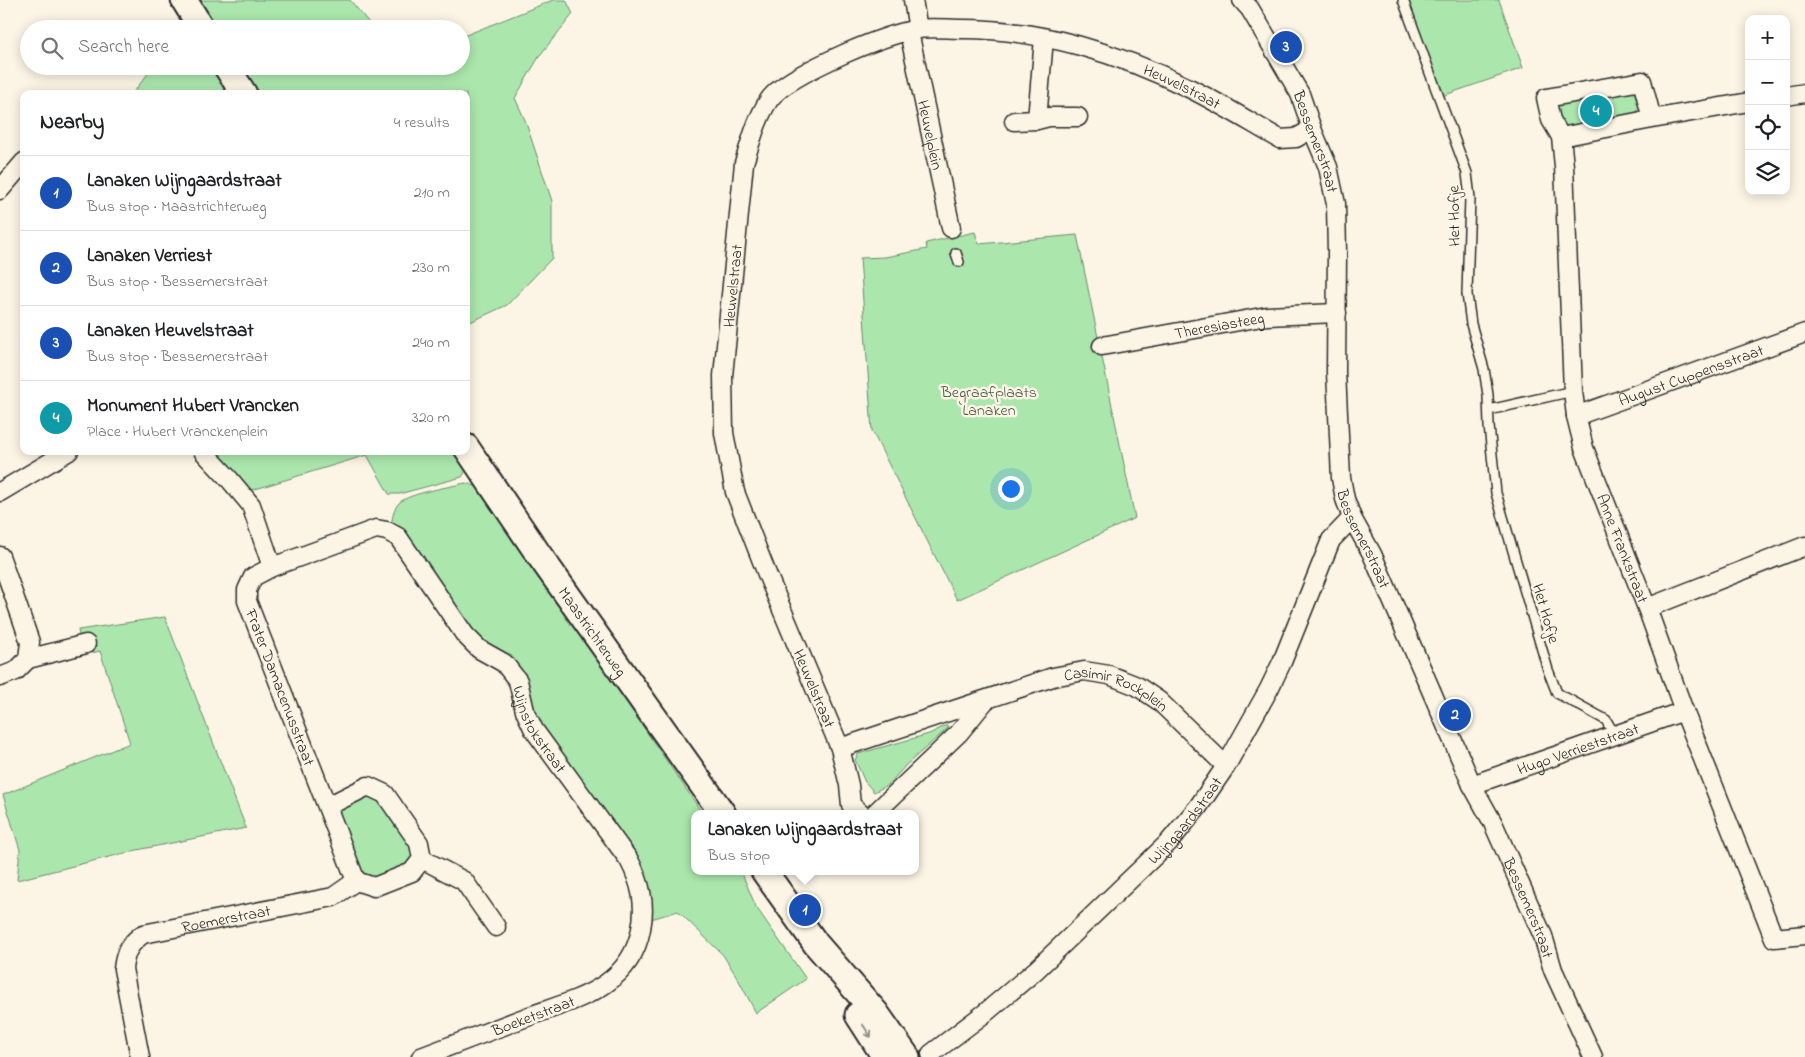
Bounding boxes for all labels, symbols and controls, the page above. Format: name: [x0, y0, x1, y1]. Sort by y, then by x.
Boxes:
map controls: [1745, 15, 1790, 195]
button: +: [1745, 15, 1790, 60]
search box: [20, 20, 470, 75]
pin: 3: [1270, 28, 1302, 66]
icon: search: [38, 34, 66, 62]
text: Search here: [78, 34, 169, 61]
street label: Heuvelstraat: [1139, 59, 1225, 117]
button: −: [1745, 60, 1790, 105]
street label: Bessemerstraat: [1285, 87, 1343, 196]
pin: 4: [1580, 92, 1612, 130]
street label: Heuvelplein: [910, 98, 948, 172]
button: locate: [1745, 105, 1790, 150]
text: Nearby: [40, 108, 104, 138]
text: 4 results: [394, 111, 450, 135]
button: layers: [1745, 150, 1790, 195]
text: Lanaken Wijngaardstraat: [87, 168, 282, 195]
text: 1: [53, 181, 59, 205]
text: 210 m: [414, 181, 450, 205]
street label: Het Hofje: [1442, 184, 1468, 247]
text: Bus stop · Maastrichterweg: [87, 195, 266, 219]
text: Lanaken Verriest: [87, 243, 212, 270]
street label: Heuvelstraat: [718, 243, 750, 329]
text: 2: [52, 256, 60, 280]
text: 230 m: [412, 256, 450, 280]
text: Bus stop · Bessemerstraat: [87, 270, 268, 294]
street label: Theresiasteeg: [1173, 307, 1266, 347]
text: Lanaken Heuvelstraat: [87, 318, 254, 345]
text: 3: [53, 331, 59, 355]
text: 240 m: [412, 331, 450, 355]
street label: August Cuppensstraat: [1616, 339, 1768, 414]
text: Bus stop · Bessemerstraat: [87, 345, 268, 369]
park label: Begraafplaats Lanaken: [940, 381, 1037, 423]
text: Monument Hubert Vrancken: [87, 393, 299, 420]
text: 4: [53, 406, 59, 430]
text: 320 m: [412, 406, 450, 430]
text: Place · Hubert Vranckenplein: [87, 420, 268, 444]
your location: [998, 476, 1024, 502]
street label: Bessemerstraat: [1329, 486, 1396, 593]
street label: Anne Frankstraat: [1589, 491, 1654, 608]
street label: Het Hofje: [1525, 581, 1565, 647]
street label: Maastrichterweg: [551, 583, 632, 682]
street label: Frater Damacenusstraat: [238, 605, 320, 770]
street label: Heuvelstraat: [786, 646, 841, 732]
street label: Casimir Rockplein: [1062, 661, 1173, 718]
street label: Wijnstokstraat: [505, 684, 572, 779]
pin: 2: [1439, 696, 1471, 734]
street label: Hugo Verrieststraat: [1514, 717, 1643, 782]
street label: Wijngaardstraat: [1143, 772, 1230, 870]
popup: [691, 810, 919, 875]
text: Lanaken Wijngaardstraat: [708, 817, 902, 844]
text: Bus stop: [708, 844, 770, 868]
street label: Bessemerstraat: [1495, 853, 1559, 962]
pin: 1: [789, 891, 821, 929]
street label: Roemerstraat: [180, 899, 273, 940]
street label: Boeketstraat: [488, 990, 579, 1044]
one-way arrow: [863, 1023, 873, 1037]

